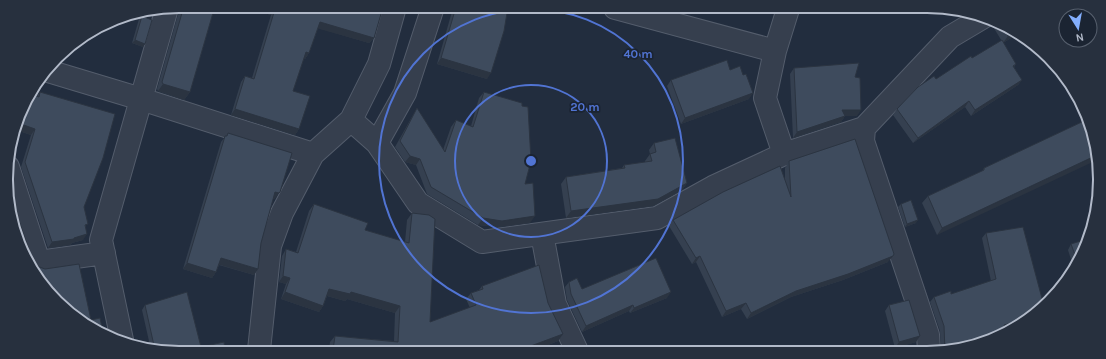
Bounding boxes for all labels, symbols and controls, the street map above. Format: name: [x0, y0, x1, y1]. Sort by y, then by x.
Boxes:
north arrow: [1058, 8, 1098, 48]
text: N: [1075, 30, 1085, 44]
text: 40 m: [623, 47, 653, 61]
text: 20 m: [570, 100, 600, 114]
centre of rings: [524, 154, 538, 168]

